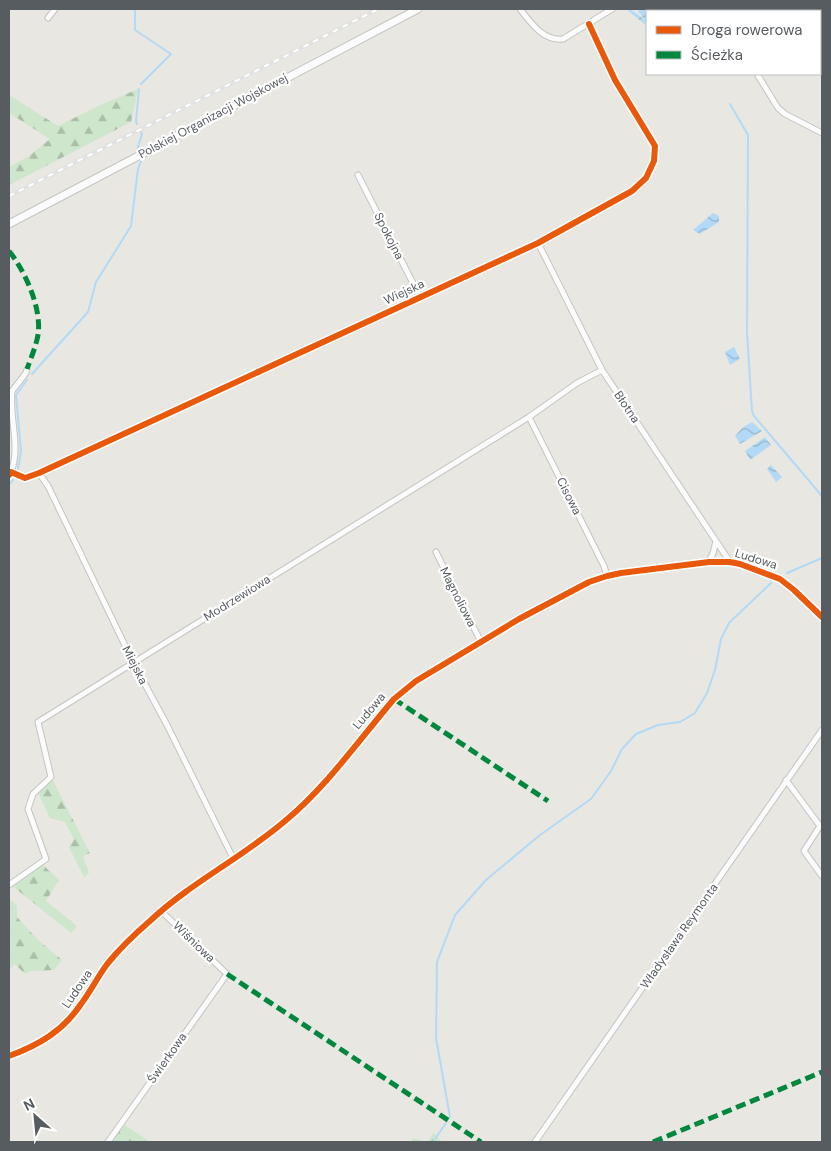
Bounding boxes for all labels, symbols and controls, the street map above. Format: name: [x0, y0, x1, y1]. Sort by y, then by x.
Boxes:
legend: [646, 10, 821, 75]
text: Droga rowerowa: [691, 20, 802, 40]
text: Ścieżka: [691, 45, 743, 65]
street label: Polskiej Organizacji Wojskowej: [136, 70, 291, 162]
street label: Spokojna: [370, 210, 408, 262]
street label: Wiejska: [381, 276, 427, 308]
street label: Błotna: [611, 388, 643, 426]
street label: Cisowa: [553, 475, 585, 517]
street label: Ludowa: [733, 545, 779, 573]
street label: Magnoliowa: [436, 564, 480, 630]
street label: Modrzewiowa: [201, 571, 273, 625]
street label: Miejska: [119, 643, 151, 687]
street label: Ludowa: [349, 689, 389, 733]
street label: Władysława Reymonta: [637, 880, 721, 992]
street label: Wiśniowa: [170, 918, 218, 966]
street label: Ludowa: [58, 967, 96, 1011]
street label: Świerkowa: [144, 1030, 190, 1086]
north arrow: [10, 1091, 60, 1141]
text: N: [20, 1094, 38, 1115]

